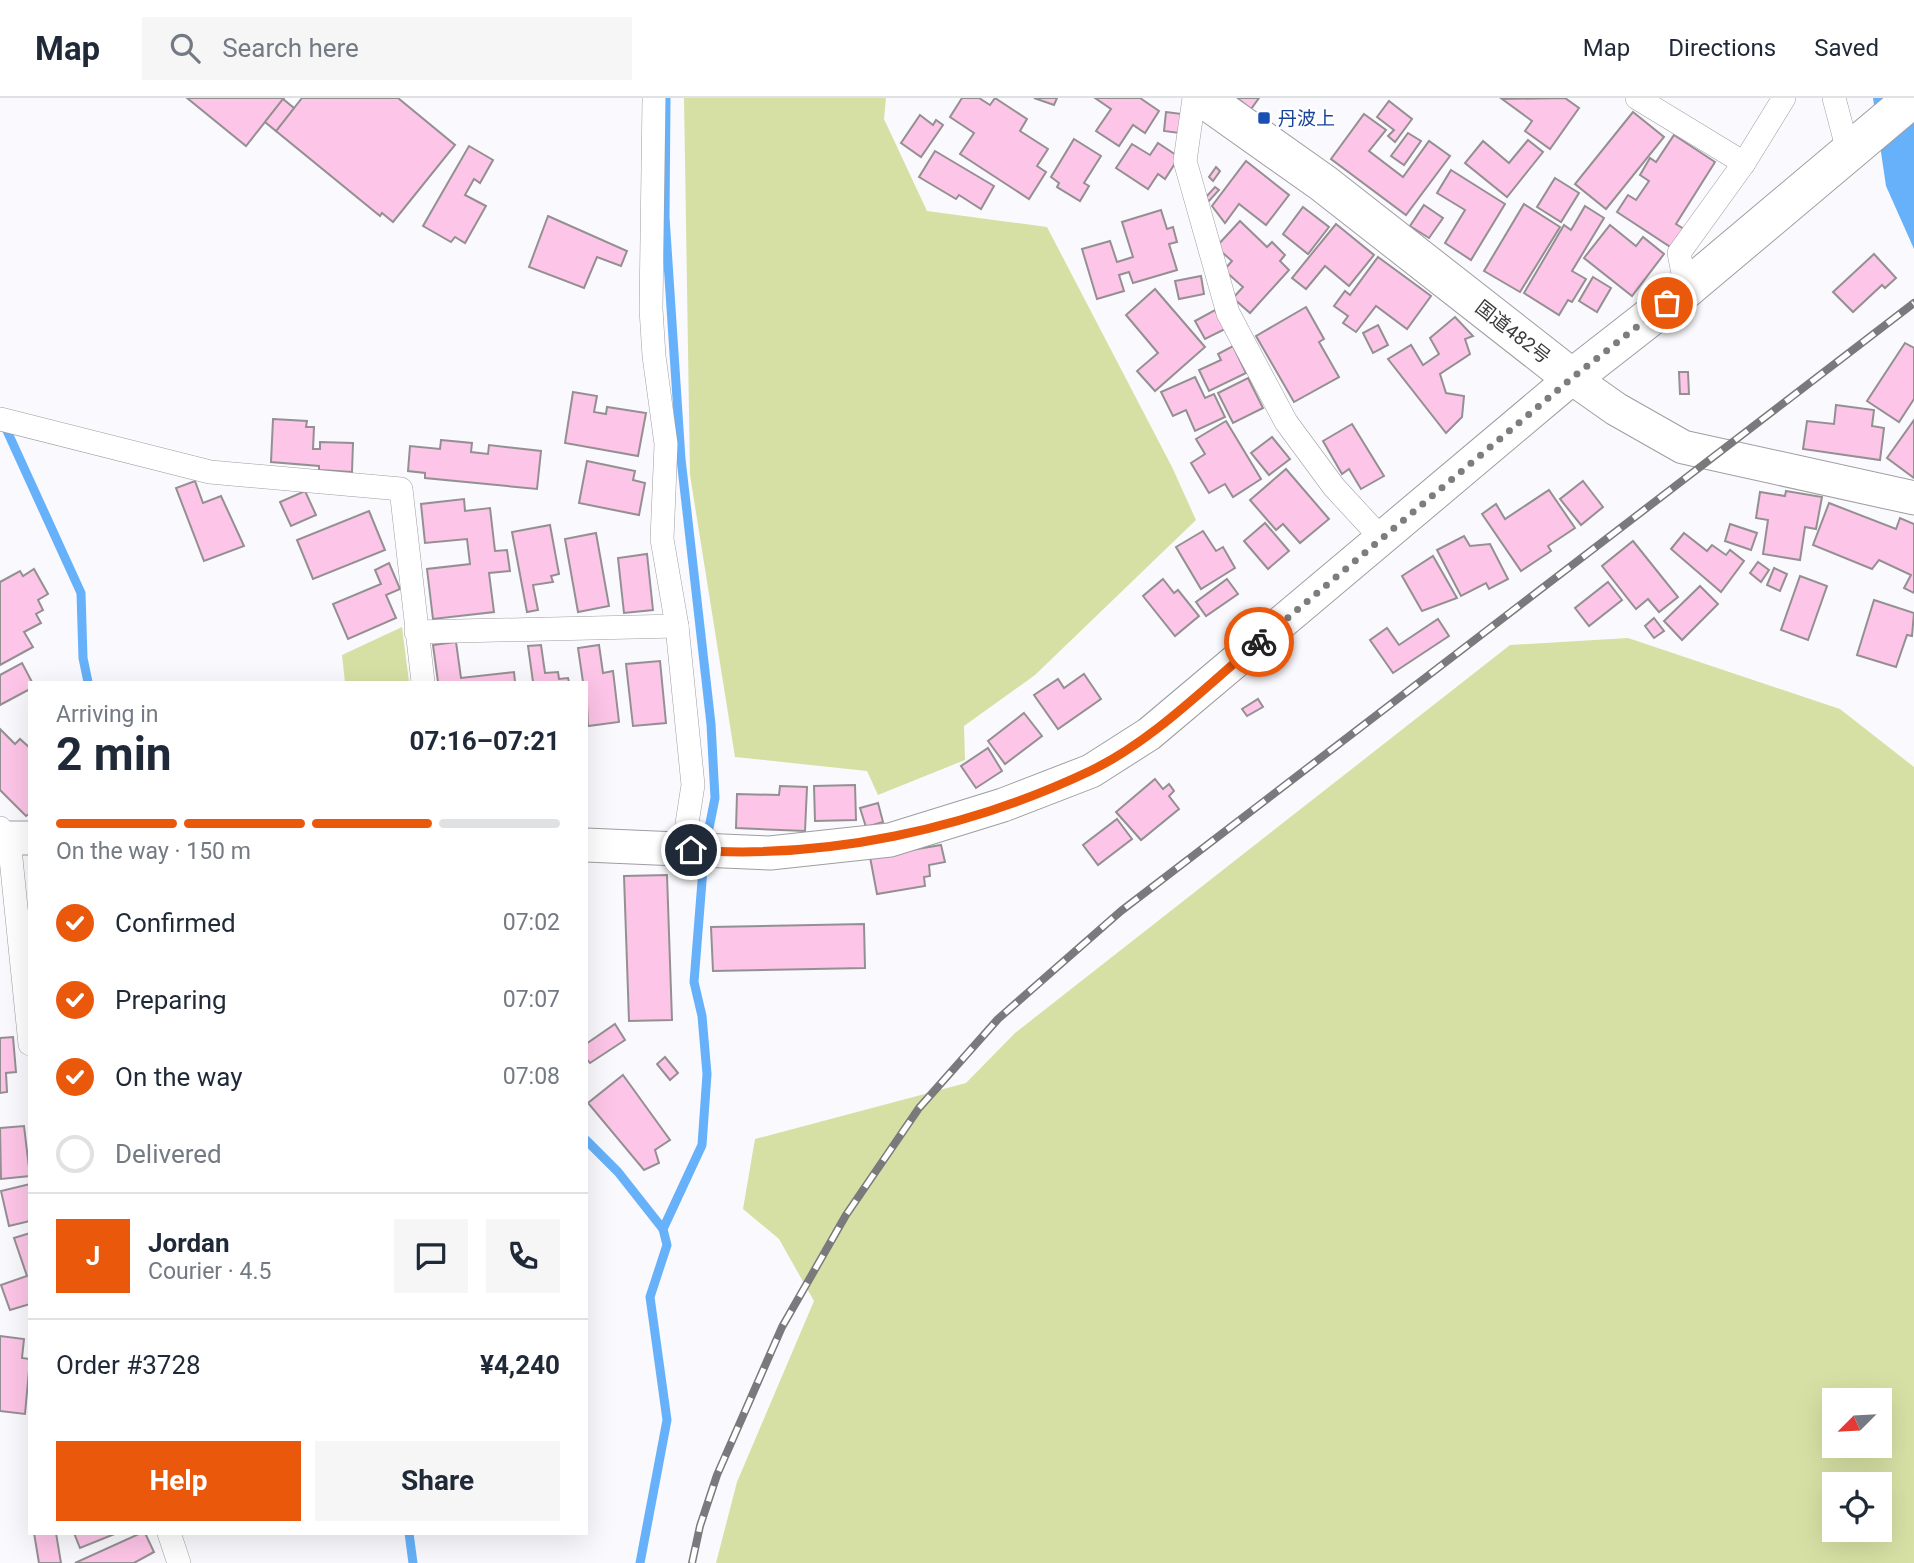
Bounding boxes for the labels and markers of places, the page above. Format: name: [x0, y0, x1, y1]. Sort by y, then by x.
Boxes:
place label: 丹波上: [1278, 107, 1335, 130]
marker: 丹波上: [1256, 110, 1272, 126]
pin: [1637, 273, 1697, 333]
pin: [661, 820, 721, 880]

